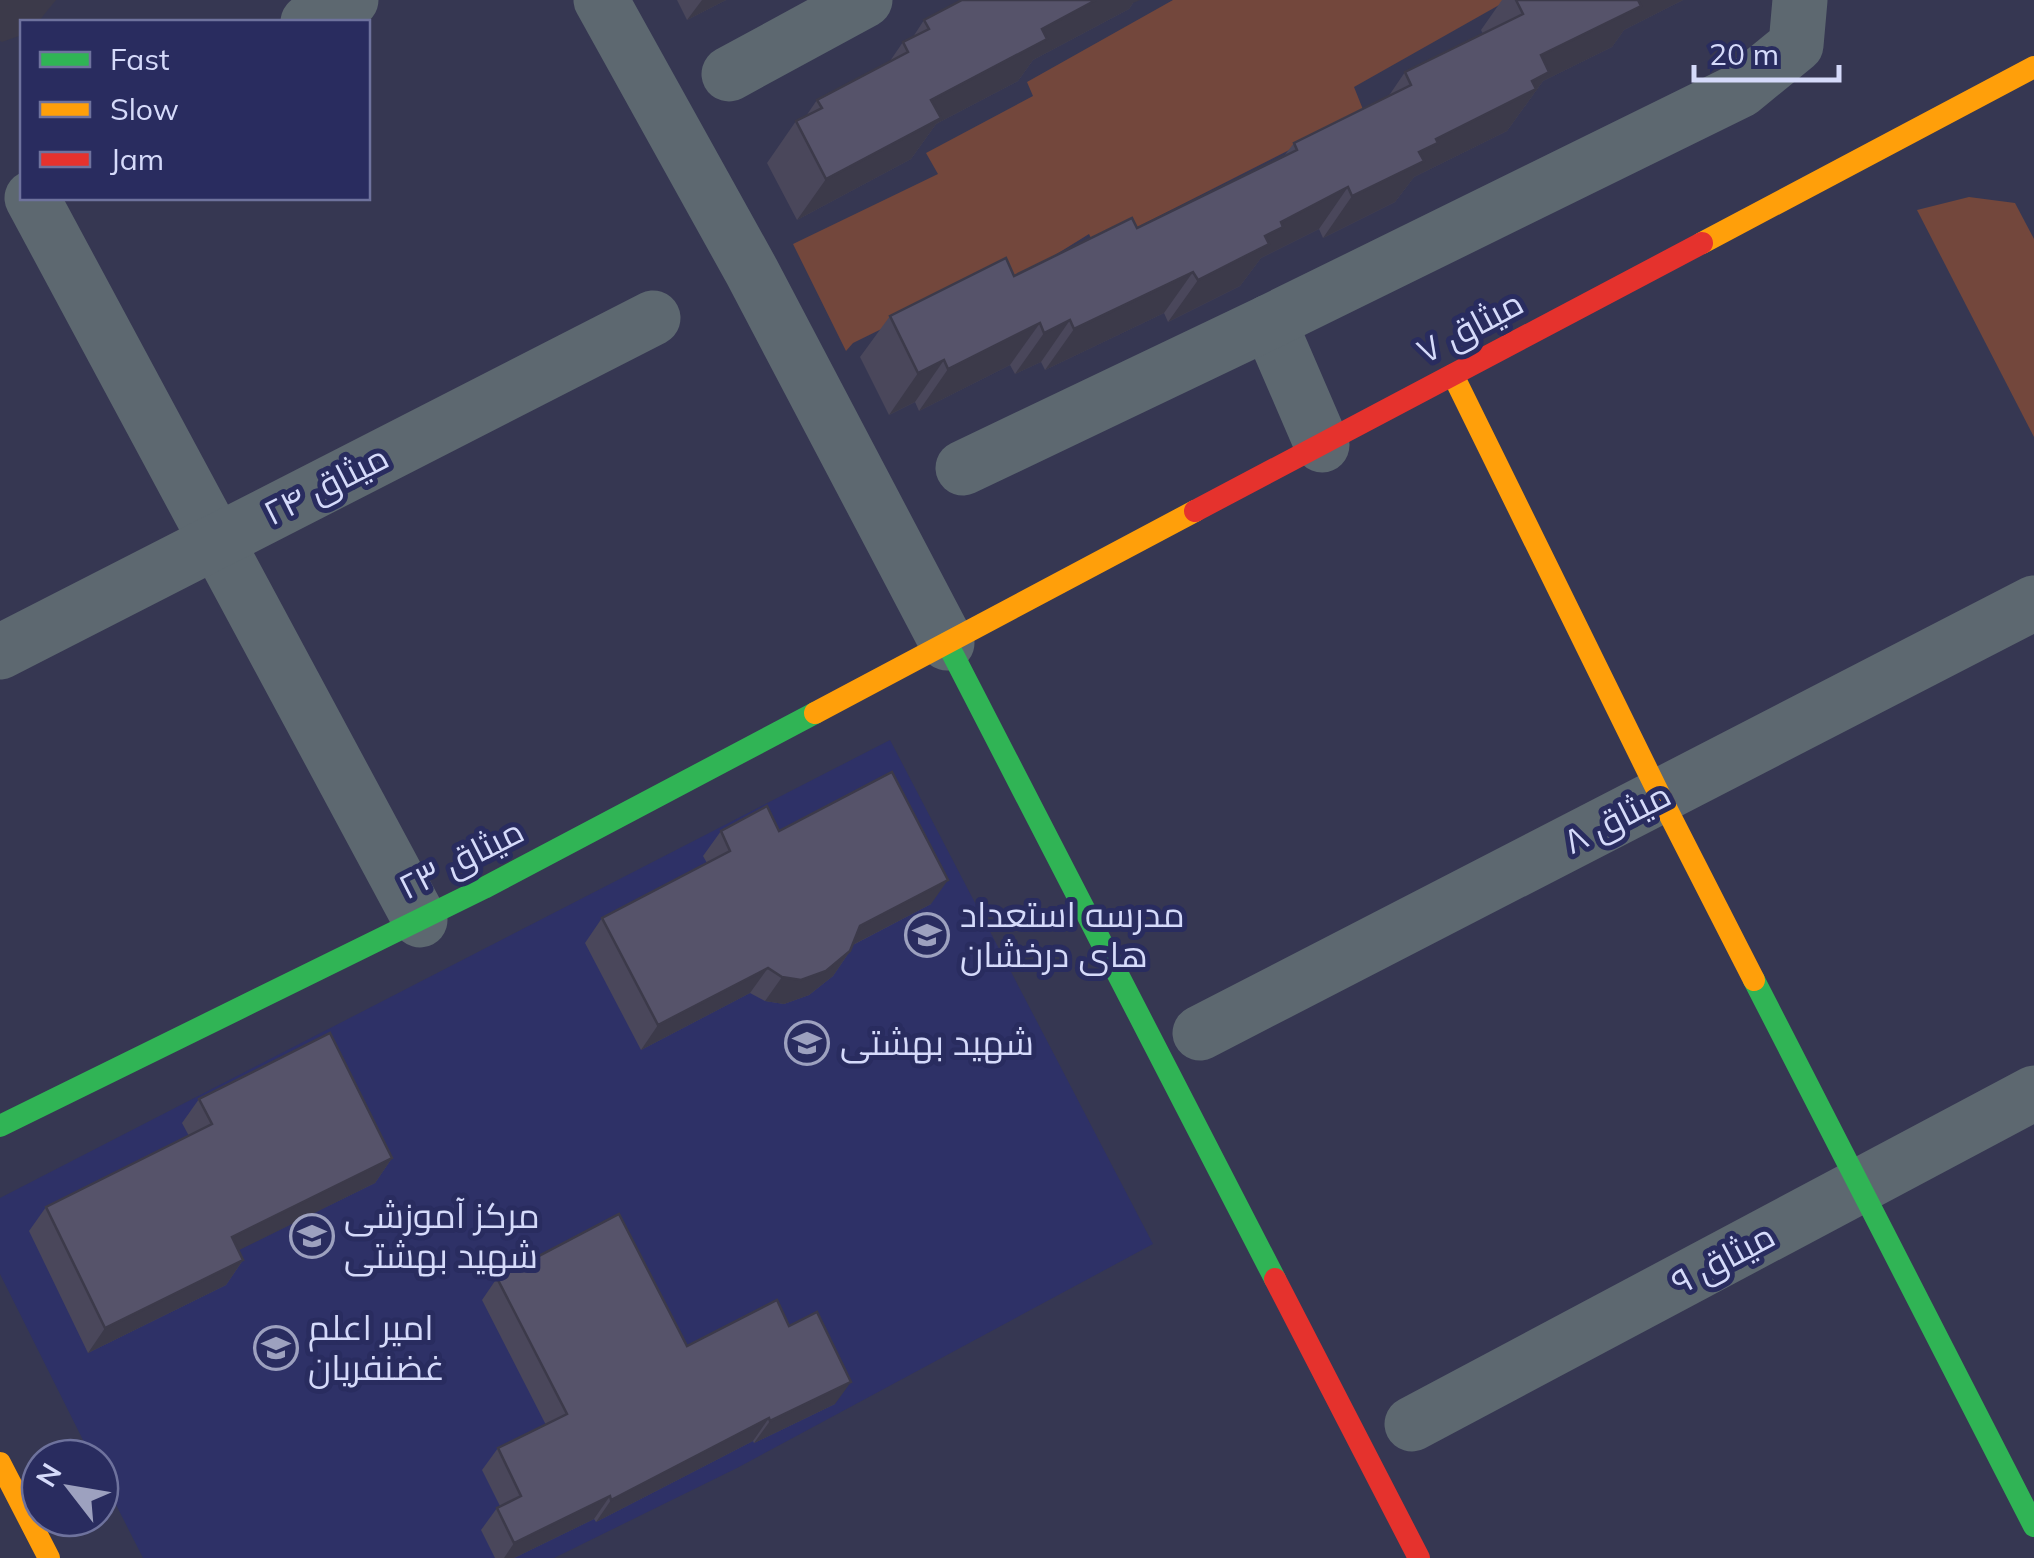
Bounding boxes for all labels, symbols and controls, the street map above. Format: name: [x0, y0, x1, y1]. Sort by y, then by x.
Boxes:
legend: [20, 20, 370, 200]
scale bar: [1694, 20, 1839, 82]
text: 20 m: [1709, 35, 1779, 73]
text: Fast: [110, 40, 170, 78]
text: Slow: [110, 90, 179, 128]
text: Jam: [110, 140, 164, 178]
street label: میثاق ۷: [1409, 280, 1531, 373]
street label: میثاق ۲۴: [256, 434, 396, 535]
street label: میثاق ۸: [1556, 772, 1678, 864]
street label: میثاق ۲۳: [390, 808, 531, 909]
place label: مدرسه استعداد های درخشان: [960, 892, 1185, 976]
school or university icon: مدرسه استعداد های درخشان: [904, 912, 950, 958]
school or university icon: شهید بهشتی: [784, 1020, 830, 1066]
place label: شهید بهشتی: [840, 1020, 1034, 1064]
place label: مرکز آموزشی شهید بهشتی: [344, 1193, 540, 1277]
school or university icon: مرکز آموزشی شهید بهشتی: [289, 1213, 335, 1259]
street label: میثاق ۹: [1663, 1213, 1782, 1304]
place label: امیر اعلم غضنفریان: [308, 1305, 445, 1389]
school or university icon: امیر اعلم غضنفریان: [253, 1325, 299, 1371]
north arrow: [20, 1438, 120, 1538]
text: N: [28, 1457, 69, 1493]

